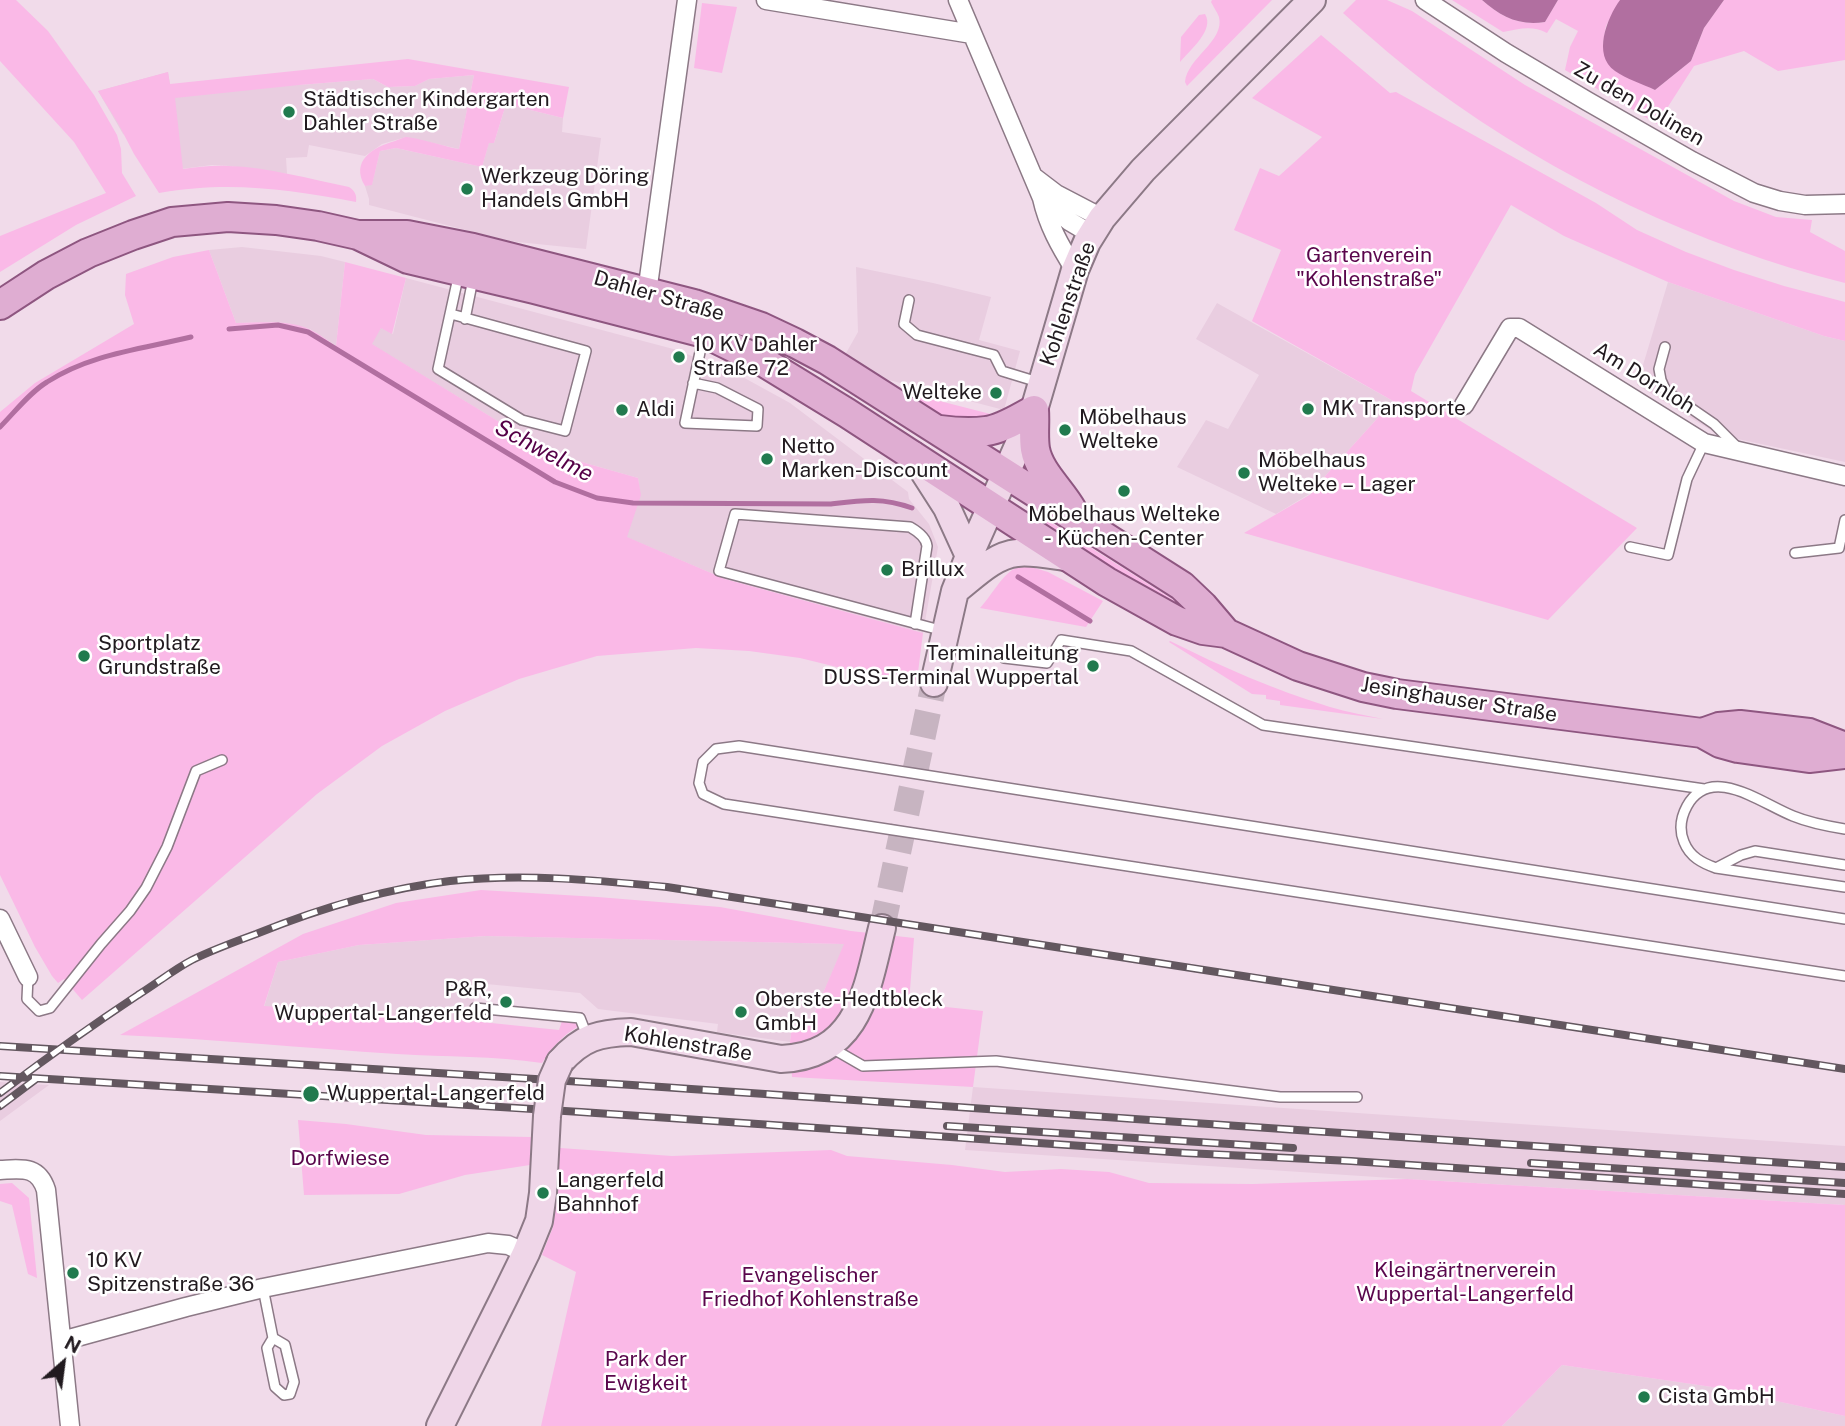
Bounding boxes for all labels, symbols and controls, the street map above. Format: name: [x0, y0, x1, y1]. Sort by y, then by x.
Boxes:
street label: Zu den Dolinen: [1569, 56, 1709, 152]
place label: Städtischer Kindergarten Dahler Straße: [303, 87, 550, 137]
marker: Städtischer Kindergarten Dahler Straße: [281, 104, 297, 120]
place label: Werkzeug Döring Handels GmbH: [481, 164, 649, 214]
marker: Werkzeug Döring Handels GmbH: [459, 181, 475, 197]
street label: Kohlenstraße: [1035, 239, 1101, 369]
park label: Gartenverein "Kohlenstraße": [1296, 243, 1442, 293]
street label: Dahler Straße: [591, 265, 727, 327]
place label: 10 KV Dahler Straße 72: [693, 332, 817, 382]
street label: Am Dornloh: [1589, 337, 1699, 419]
marker: 10 KV Dahler Straße 72: [671, 349, 687, 365]
place label: Welteke: [902, 380, 982, 406]
marker: Welteke: [988, 385, 1004, 401]
place label: MK Transporte: [1322, 396, 1466, 422]
place label: Aldi: [636, 397, 675, 423]
marker: MK Transporte: [1300, 401, 1316, 417]
marker: Aldi: [614, 402, 630, 418]
place label: Möbelhaus Welteke: [1079, 405, 1187, 455]
water label: Schwelme: [490, 414, 598, 488]
marker: Möbelhaus Welteke: [1057, 422, 1073, 438]
place label: Netto Marken-Discount: [781, 434, 948, 484]
place label: Möbelhaus Welteke – Lager: [1258, 448, 1416, 498]
marker: Netto Marken-Discount: [759, 451, 775, 467]
marker: Möbelhaus Welteke – Lager: [1236, 465, 1252, 481]
marker: Möbelhaus Welteke - Küchen-Center: [1116, 483, 1132, 499]
place label: Möbelhaus Welteke - Küchen-Center: [1028, 502, 1220, 552]
place label: Brillux: [901, 557, 965, 583]
marker: Brillux: [879, 562, 895, 578]
place label: Sportplatz Grundstraße: [98, 631, 221, 681]
place label: Terminalleitung DUSS-Terminal Wuppertal: [823, 641, 1079, 691]
marker: Sportplatz Grundstraße: [76, 648, 92, 664]
marker: Terminalleitung DUSS-Terminal Wuppertal: [1085, 658, 1101, 674]
street label: Jesinghauser Straße: [1359, 672, 1559, 728]
place label: P&R, Wuppertal-Langerfeld: [274, 977, 492, 1027]
place label: Oberste-Hedtbleck GmbH: [755, 987, 943, 1037]
marker: P&R, Wuppertal-Langerfeld: [498, 994, 514, 1010]
marker: Oberste-Hedtbleck GmbH: [733, 1004, 749, 1020]
street label: Kohlenstraße: [622, 1021, 754, 1067]
place label: Wuppertal-Langerfeld: [327, 1081, 545, 1107]
marker: Wuppertal-Langerfeld: [301, 1084, 321, 1104]
park label: Dorfwiese: [290, 1146, 390, 1172]
place label: Langerfeld Bahnhof: [557, 1168, 664, 1218]
marker: Langerfeld Bahnhof: [535, 1185, 551, 1201]
place label: 10 KV Spitzenstraße 36: [87, 1248, 254, 1298]
park label: Kleingärtnerverein Wuppertal-Langerfeld: [1356, 1258, 1574, 1308]
park label: Evangelischer Friedhof Kohlenstraße: [701, 1263, 919, 1313]
marker: 10 KV Spitzenstraße 36: [65, 1265, 81, 1281]
north arrow: [28, 1328, 98, 1398]
text: N: [61, 1331, 85, 1358]
park label: Park der Ewigkeit: [604, 1347, 688, 1397]
place label: Cista GmbH: [1658, 1384, 1775, 1410]
marker: Cista GmbH: [1636, 1389, 1652, 1405]

